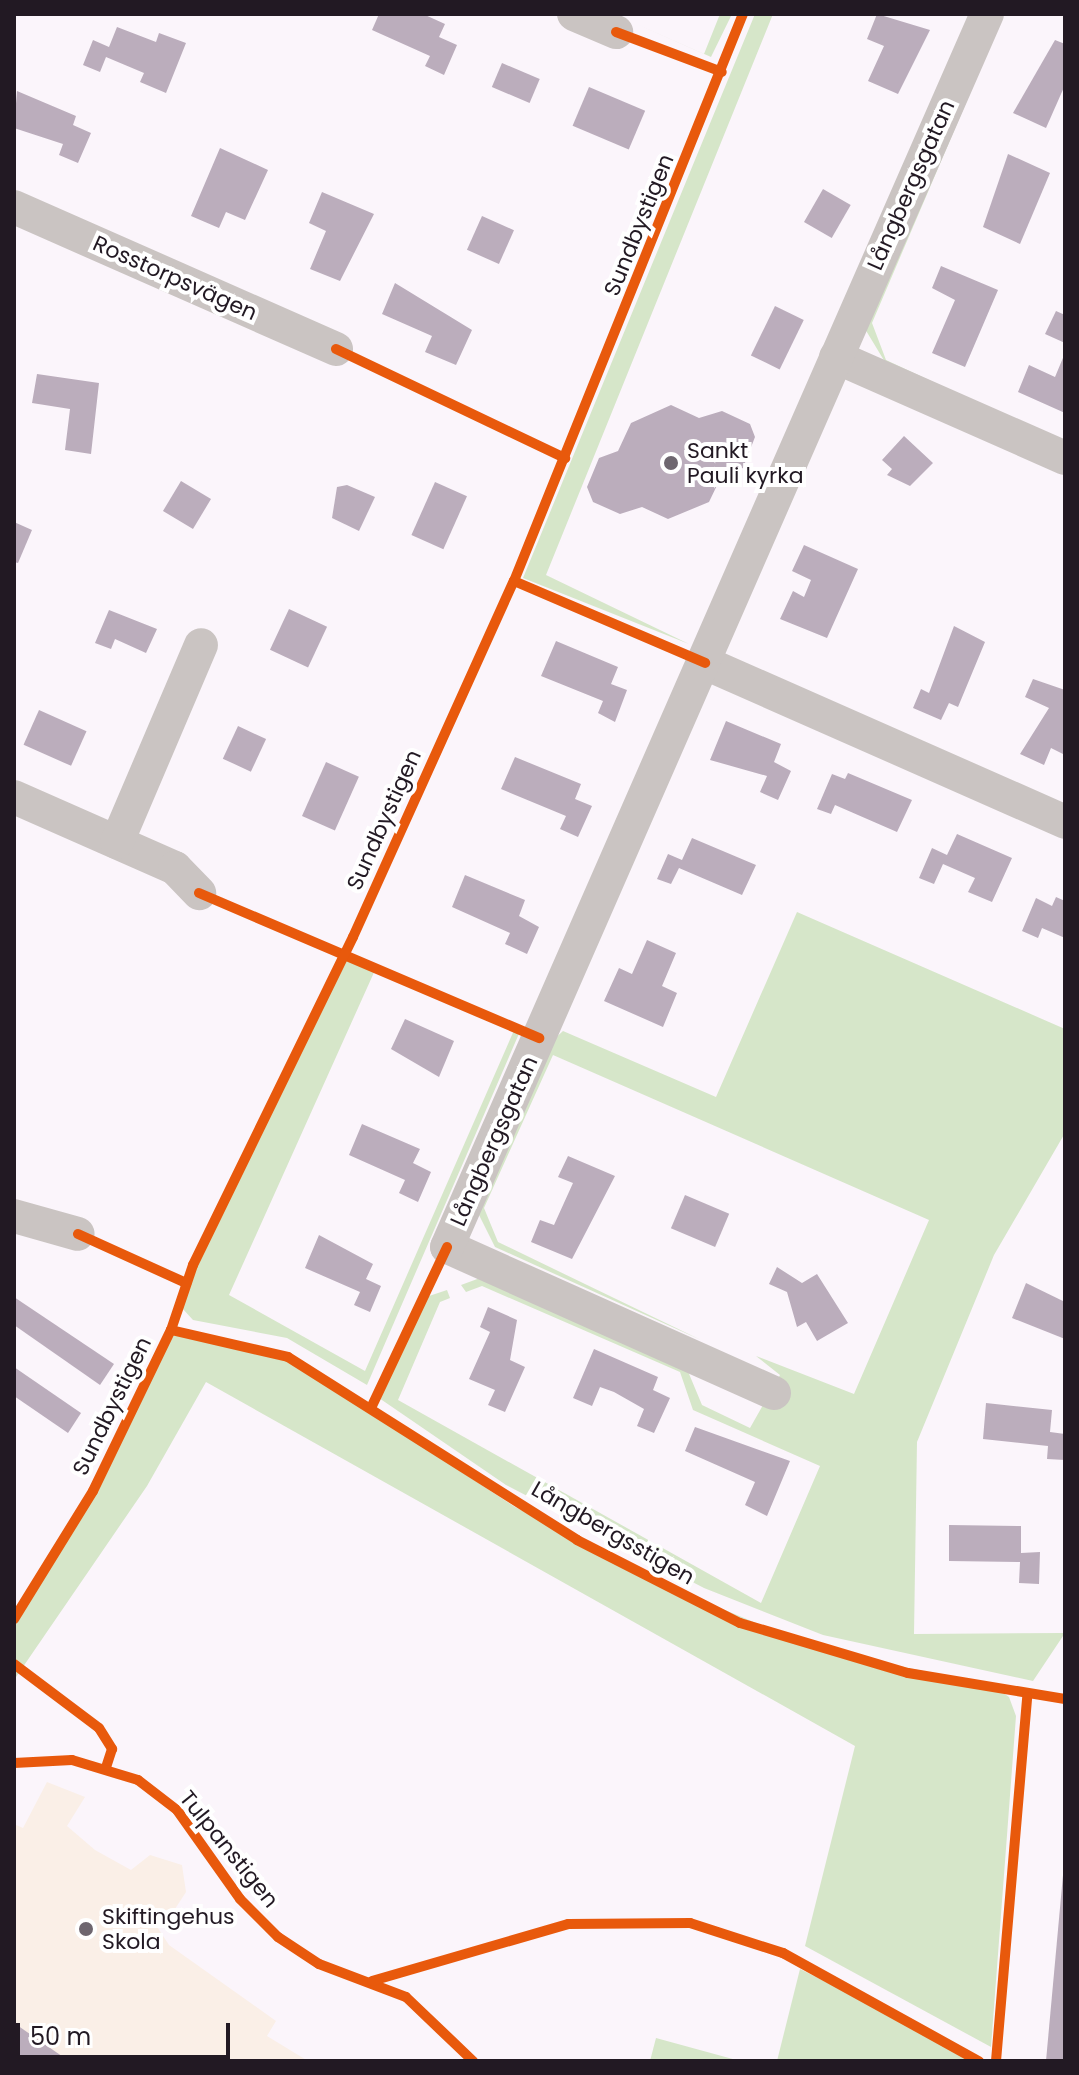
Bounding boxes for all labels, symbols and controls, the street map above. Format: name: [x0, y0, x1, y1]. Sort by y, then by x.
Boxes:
street label: Långbergsgatan: [862, 96, 960, 274]
street label: Sundbystigen: [599, 150, 679, 300]
street label: Rosstorpsvägen: [89, 230, 261, 326]
place label: Sankt Pauli kyrka: [687, 437, 804, 488]
marker: Sankt Pauli kyrka: [662, 454, 680, 472]
street label: Sundbystigen: [341, 746, 427, 894]
street label: Långbergsgatan: [445, 1052, 543, 1230]
street label: Sundbystigen: [67, 1332, 157, 1480]
street label: Långbergsstigen: [527, 1476, 699, 1590]
street label: Tulpanstigen: [174, 1785, 284, 1913]
place label: Skiftingehus Skola: [102, 1903, 235, 1954]
marker: Skiftingehus Skola: [77, 1920, 95, 1938]
scale bar: [20, 2007, 234, 2057]
text: 50 m: [30, 2020, 91, 2053]

